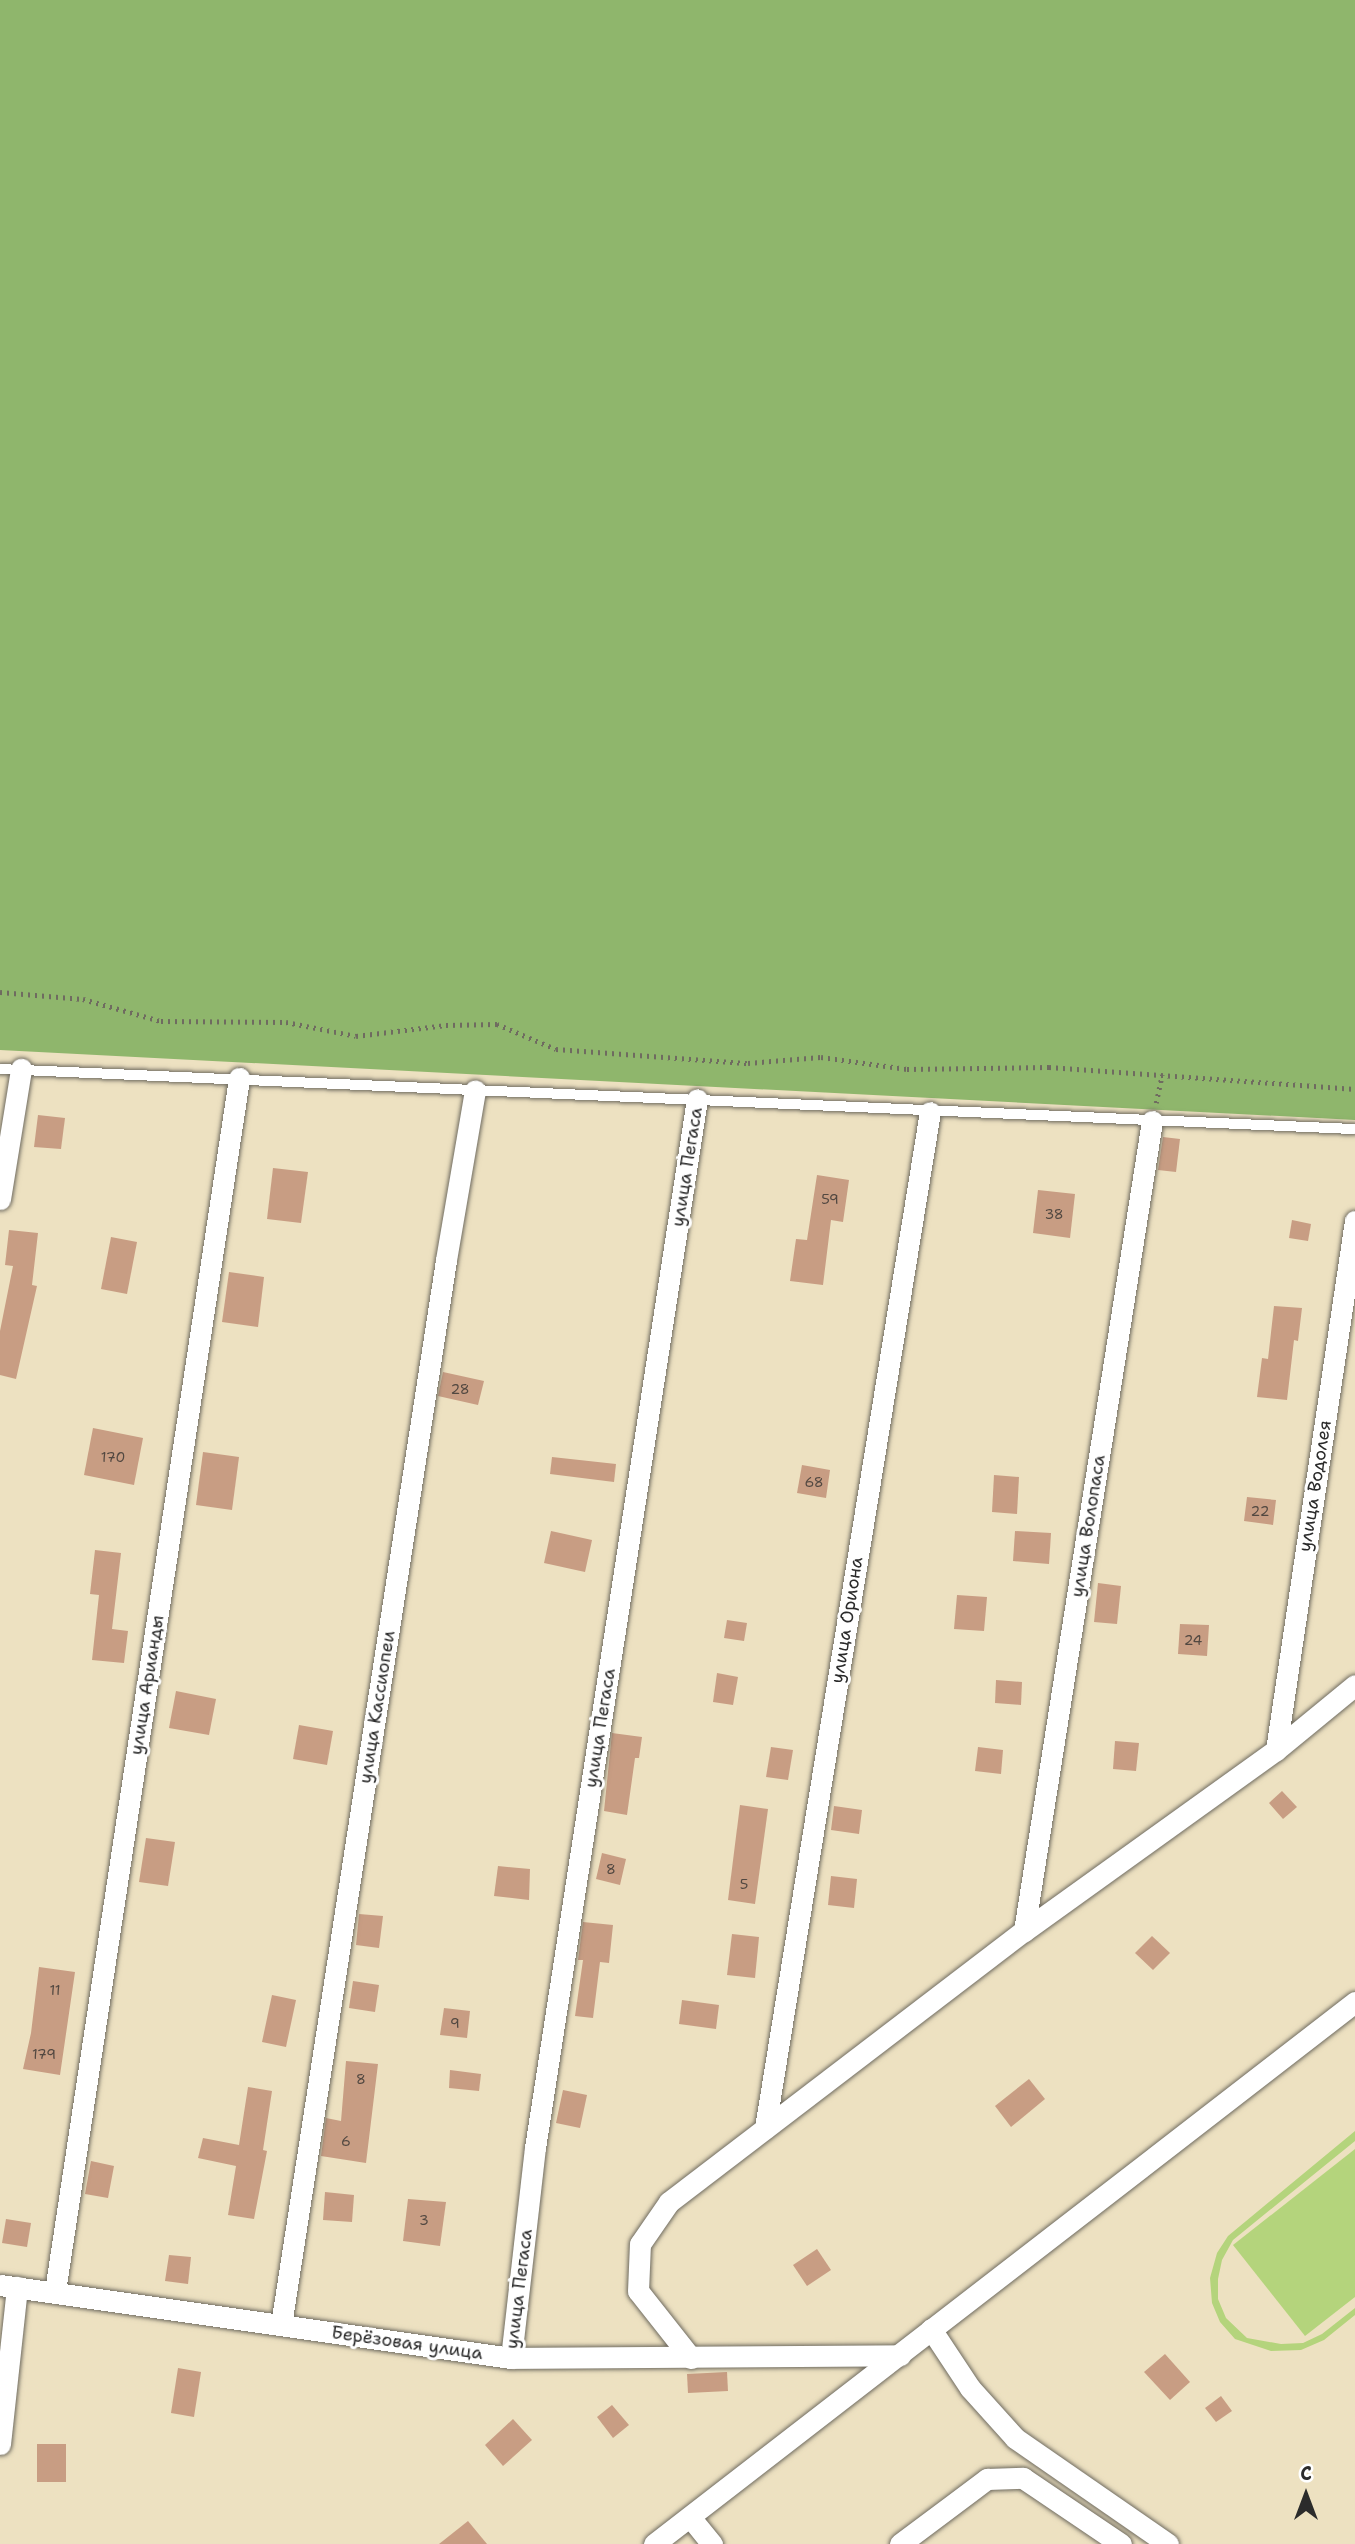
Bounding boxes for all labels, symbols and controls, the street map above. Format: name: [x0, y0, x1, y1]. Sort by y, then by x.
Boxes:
street label: улица Пегаса: [667, 1106, 707, 1228]
house number: 59: [821, 1191, 839, 1207]
house number: 38: [1044, 1206, 1064, 1222]
house number: 28: [450, 1381, 470, 1397]
street label: улица Водолея: [1294, 1419, 1336, 1553]
house number: 170: [101, 1449, 125, 1465]
street label: улица Волопаса: [1066, 1453, 1110, 1599]
house number: 68: [804, 1474, 824, 1490]
house number: 22: [1251, 1503, 1269, 1519]
street label: улица Ориона: [826, 1555, 868, 1685]
street label: улица Арианды: [125, 1614, 169, 1756]
street label: улица Кассиопеи: [354, 1629, 400, 1785]
house number: 24: [1184, 1632, 1202, 1648]
street label: улица Пегаса: [580, 1667, 620, 1789]
house number: 8: [606, 1861, 616, 1877]
house number: 5: [740, 1876, 748, 1892]
house number: 11: [49, 1982, 61, 1998]
house number: 9: [450, 2015, 460, 2031]
house number: 179: [32, 2046, 56, 2062]
house number: 8: [356, 2071, 366, 2087]
house number: 6: [341, 2133, 351, 2149]
house number: 3: [419, 2212, 429, 2228]
street label: улица Пегаса: [501, 2228, 537, 2350]
street label: Берёзовая улица: [330, 2322, 484, 2364]
north arrow: [1271, 2460, 1341, 2530]
text: С: [1300, 2461, 1312, 2486]

